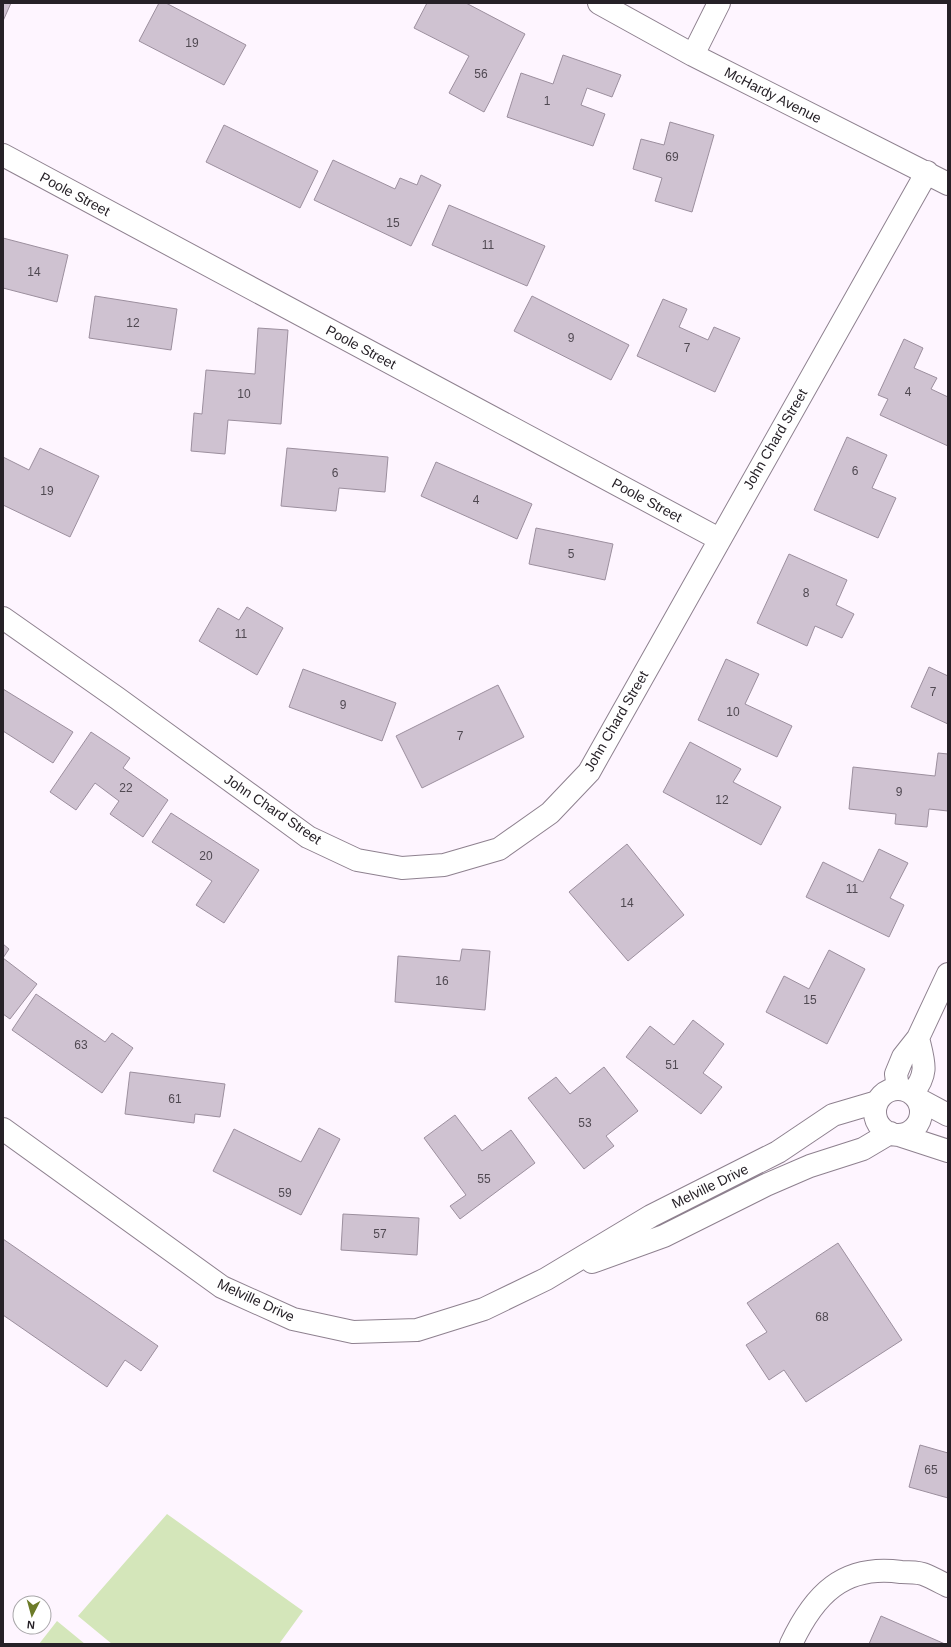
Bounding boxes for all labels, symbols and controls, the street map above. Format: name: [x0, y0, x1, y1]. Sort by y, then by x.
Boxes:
house number: 19: [185, 36, 199, 50]
street label: McHardy Avenue: [722, 64, 824, 126]
house number: 56: [474, 67, 488, 81]
house number: 1: [544, 94, 551, 108]
house number: 69: [665, 150, 679, 164]
street label: Poole Street: [37, 169, 113, 219]
house number: 15: [386, 216, 400, 230]
house number: 11: [482, 238, 495, 252]
house number: 14: [27, 265, 41, 279]
house number: 12: [126, 316, 140, 330]
street label: Poole Street: [323, 322, 399, 372]
house number: 9: [568, 331, 575, 345]
house number: 7: [684, 341, 691, 355]
house number: 4: [905, 385, 912, 399]
street label: John Chard Street: [740, 386, 810, 492]
house number: 10: [237, 387, 251, 401]
house number: 6: [852, 464, 859, 478]
house number: 6: [332, 466, 339, 480]
street label: Poole Street: [609, 475, 685, 525]
house number: 19: [40, 484, 54, 498]
house number: 4: [473, 493, 480, 507]
house number: 5: [568, 547, 575, 561]
house number: 8: [803, 586, 810, 600]
house number: 11: [235, 627, 248, 641]
street label: John Chard Street: [581, 668, 651, 774]
house number: 7: [930, 685, 937, 699]
house number: 9: [340, 698, 347, 712]
house number: 10: [726, 705, 740, 719]
house number: 7: [457, 729, 464, 743]
street label: John Chard Street: [221, 771, 325, 847]
house number: 22: [119, 781, 133, 795]
house number: 9: [896, 785, 903, 799]
house number: 12: [715, 793, 729, 807]
house number: 20: [199, 849, 213, 863]
house number: 11: [846, 882, 859, 896]
house number: 14: [620, 896, 634, 910]
house number: 16: [435, 974, 449, 988]
house number: 15: [803, 993, 817, 1007]
house number: 63: [74, 1038, 88, 1052]
house number: 51: [665, 1058, 679, 1072]
house number: 61: [168, 1092, 182, 1106]
house number: 53: [578, 1116, 592, 1130]
street label: Melville Drive: [669, 1160, 751, 1211]
house number: 55: [477, 1172, 491, 1186]
house number: 59: [278, 1186, 292, 1200]
house number: 57: [373, 1227, 387, 1241]
street label: Melville Drive: [215, 1275, 297, 1325]
house number: 68: [815, 1310, 829, 1324]
house number: 65: [924, 1463, 938, 1477]
north arrow: [12, 1595, 52, 1635]
text: N: [26, 1619, 36, 1631]

